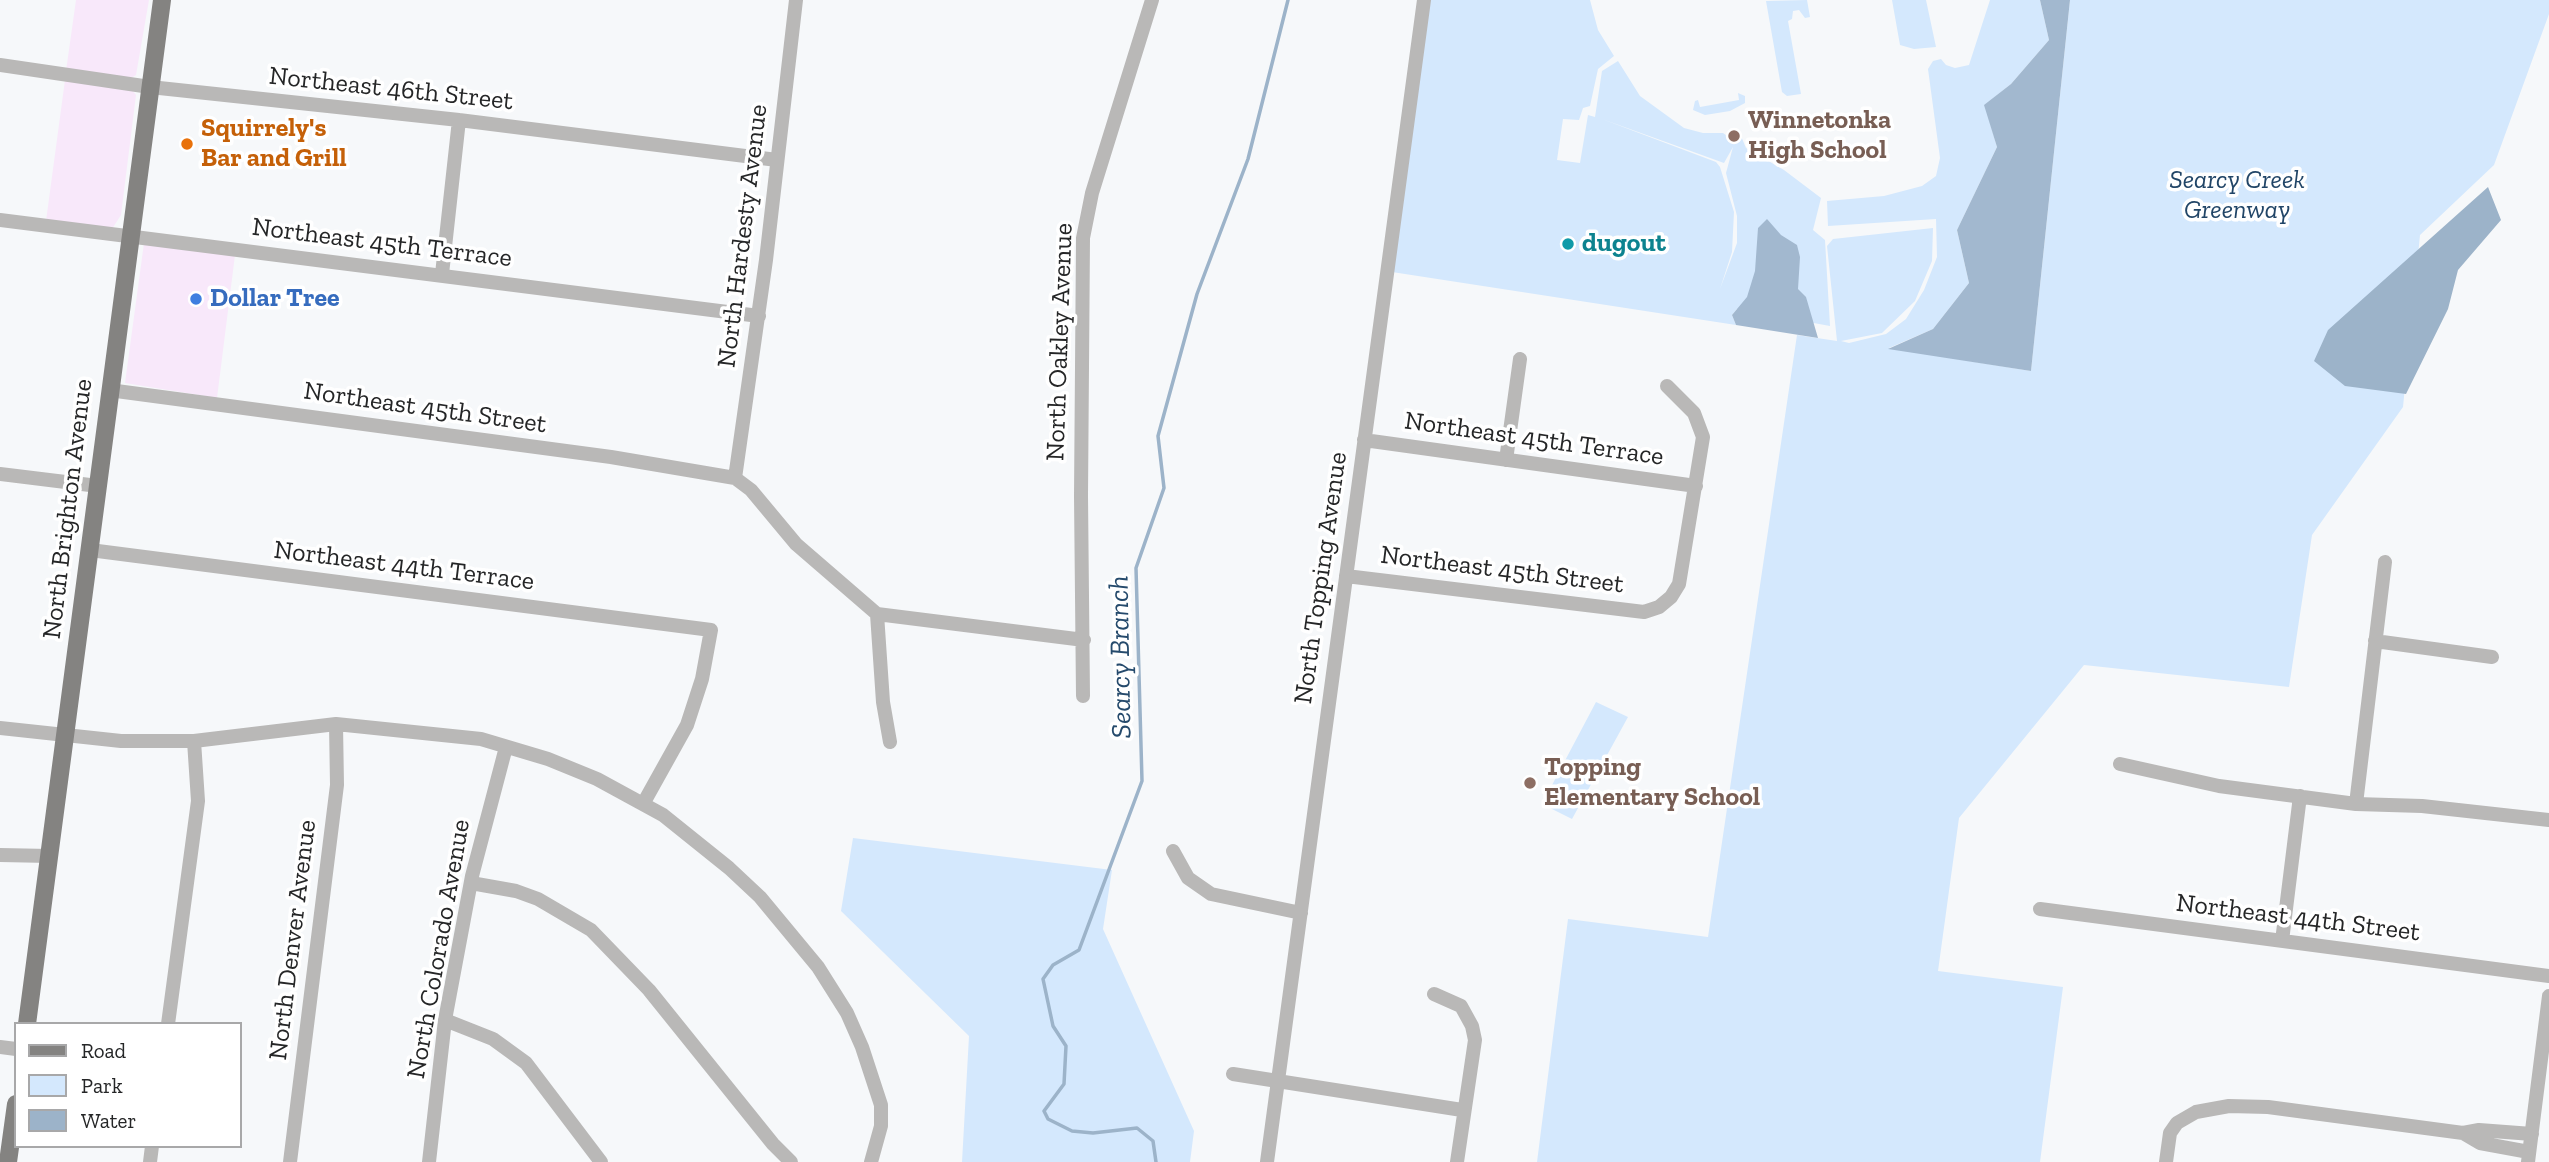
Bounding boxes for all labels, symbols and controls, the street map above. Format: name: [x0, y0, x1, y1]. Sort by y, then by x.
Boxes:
street label: Northeast 46th Street: [267, 61, 515, 117]
street label: North Hardesty Avenue: [711, 103, 775, 369]
place label: Winnetonka High School: [1748, 105, 1891, 166]
place label: Squirrely's Bar and Grill: [201, 113, 347, 174]
marker: Winnetonka High School: [1726, 128, 1742, 144]
marker: Squirrely's Bar and Grill: [179, 136, 195, 152]
park label: Searcy Creek Greenway: [2169, 165, 2305, 227]
street label: Northeast 45th Terrace: [250, 212, 514, 274]
street label: North Oakley Avenue: [1040, 222, 1080, 462]
place label: dugout: [1582, 228, 1666, 260]
marker: dugout: [1560, 236, 1576, 252]
place label: Dollar Tree: [210, 283, 340, 315]
marker: Dollar Tree: [188, 291, 204, 307]
street label: Northeast 45th Street: [302, 376, 548, 440]
street label: North Brighton Avenue: [37, 377, 99, 641]
street label: Northeast 45th Terrace: [1402, 405, 1666, 473]
street label: North Topping Avenue: [1288, 450, 1354, 706]
street label: Northeast 44th Terrace: [272, 535, 536, 597]
street label: Northeast 45th Street: [1379, 540, 1625, 600]
water label: Searcy Branch: [1103, 575, 1139, 739]
place label: Topping Elementary School: [1544, 752, 1760, 814]
marker: Topping Elementary School: [1522, 775, 1538, 791]
street label: North Colorado Avenue: [401, 817, 477, 1081]
street label: North Denver Avenue: [263, 818, 323, 1062]
street label: Northeast 44th Street: [2174, 888, 2422, 948]
legend: [14, 1022, 242, 1148]
text: Road: [81, 1038, 126, 1063]
text: Park: [81, 1073, 123, 1098]
text: Water: [81, 1108, 136, 1133]

